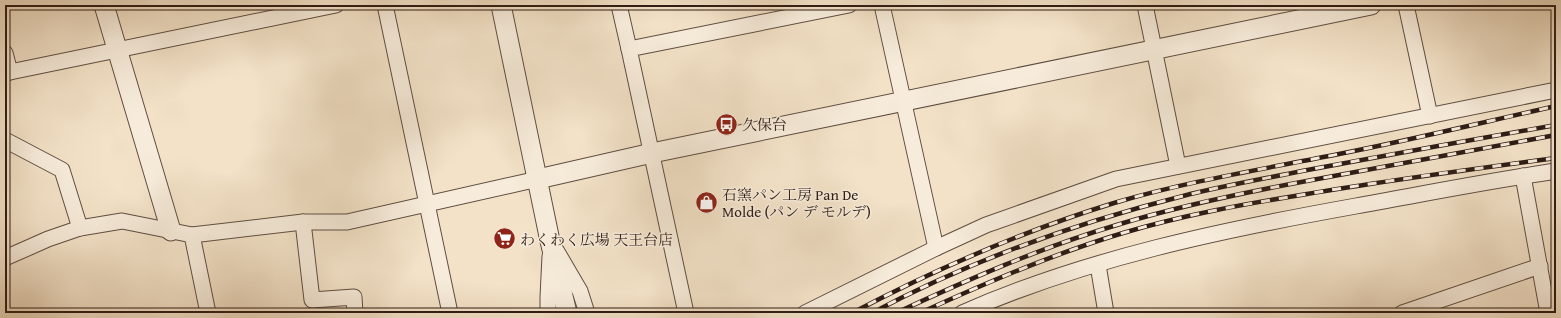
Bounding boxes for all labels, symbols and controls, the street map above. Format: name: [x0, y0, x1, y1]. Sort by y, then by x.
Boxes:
bus stop icon: 久保台: [714, 111, 740, 137]
place label: 久保台: [742, 114, 787, 135]
place label: 石窯パン工房 Pan De Molde (パン デ モルデ): [722, 184, 871, 222]
shop icon: 石窯パン工房 Pan De Molde (パン デ モルデ): [694, 190, 720, 216]
supermarket icon: わくわく広場 天王台店: [491, 226, 517, 252]
place label: わくわく広場 天王台店: [520, 229, 673, 250]

